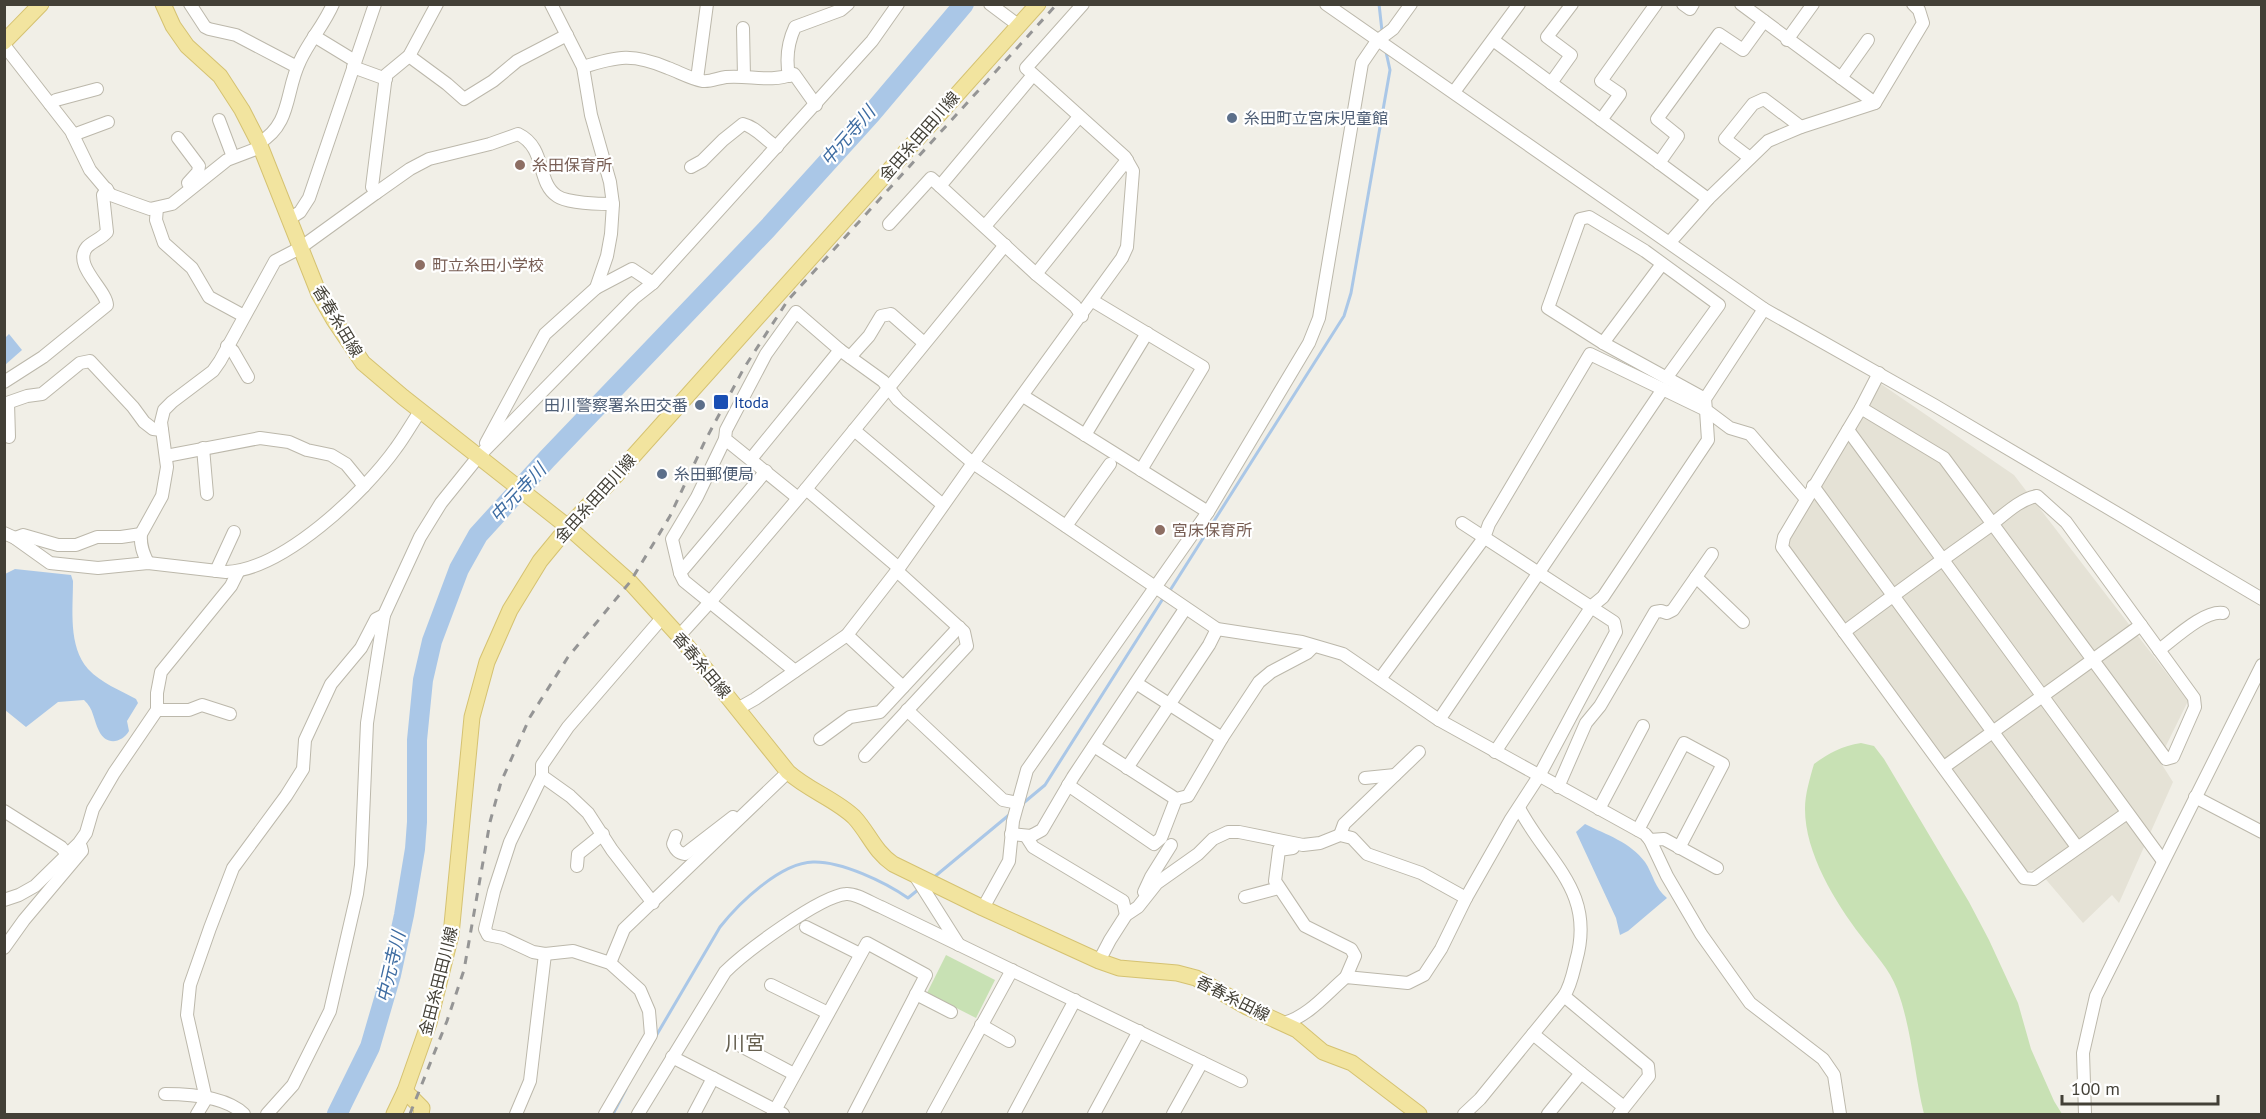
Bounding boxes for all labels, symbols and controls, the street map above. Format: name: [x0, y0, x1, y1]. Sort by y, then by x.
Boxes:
street label: 金田糸田田川線: [875, 87, 963, 185]
water label: 中元寺川: [815, 99, 881, 170]
place label: 糸田町立宮床児童館: [1244, 108, 1388, 128]
marker: 糸田町立宮床児童館: [1225, 111, 1239, 125]
place label: 糸田保育所: [532, 155, 612, 175]
marker: 糸田保育所: [513, 158, 527, 172]
place label: 町立糸田小学校: [432, 255, 544, 275]
marker: 町立糸田小学校: [413, 258, 427, 272]
street label: 香春糸田線: [309, 282, 367, 360]
place label: Itoda: [734, 392, 769, 412]
marker: Itoda: [712, 393, 730, 411]
place label: 田川警察署糸田交番: [544, 395, 688, 415]
marker: 田川警察署糸田交番: [693, 398, 707, 412]
street label: 金田糸田田川線: [550, 450, 640, 546]
water label: 中元寺川: [485, 457, 552, 527]
place label: 糸田郵便局: [674, 464, 754, 484]
marker: 糸田郵便局: [655, 467, 669, 481]
place label: 宮床保育所: [1172, 520, 1252, 540]
marker: 宮床保育所: [1153, 523, 1167, 537]
street label: 香春糸田線: [669, 628, 735, 702]
street label: 金田糸田田川線: [415, 924, 461, 1038]
water label: 中元寺川: [371, 927, 410, 1005]
street label: 香春糸田線: [1193, 971, 1273, 1025]
district label: 川宮: [725, 1030, 765, 1056]
scale bar: [2062, 1068, 2218, 1106]
text: 100 m: [2071, 1077, 2120, 1100]

